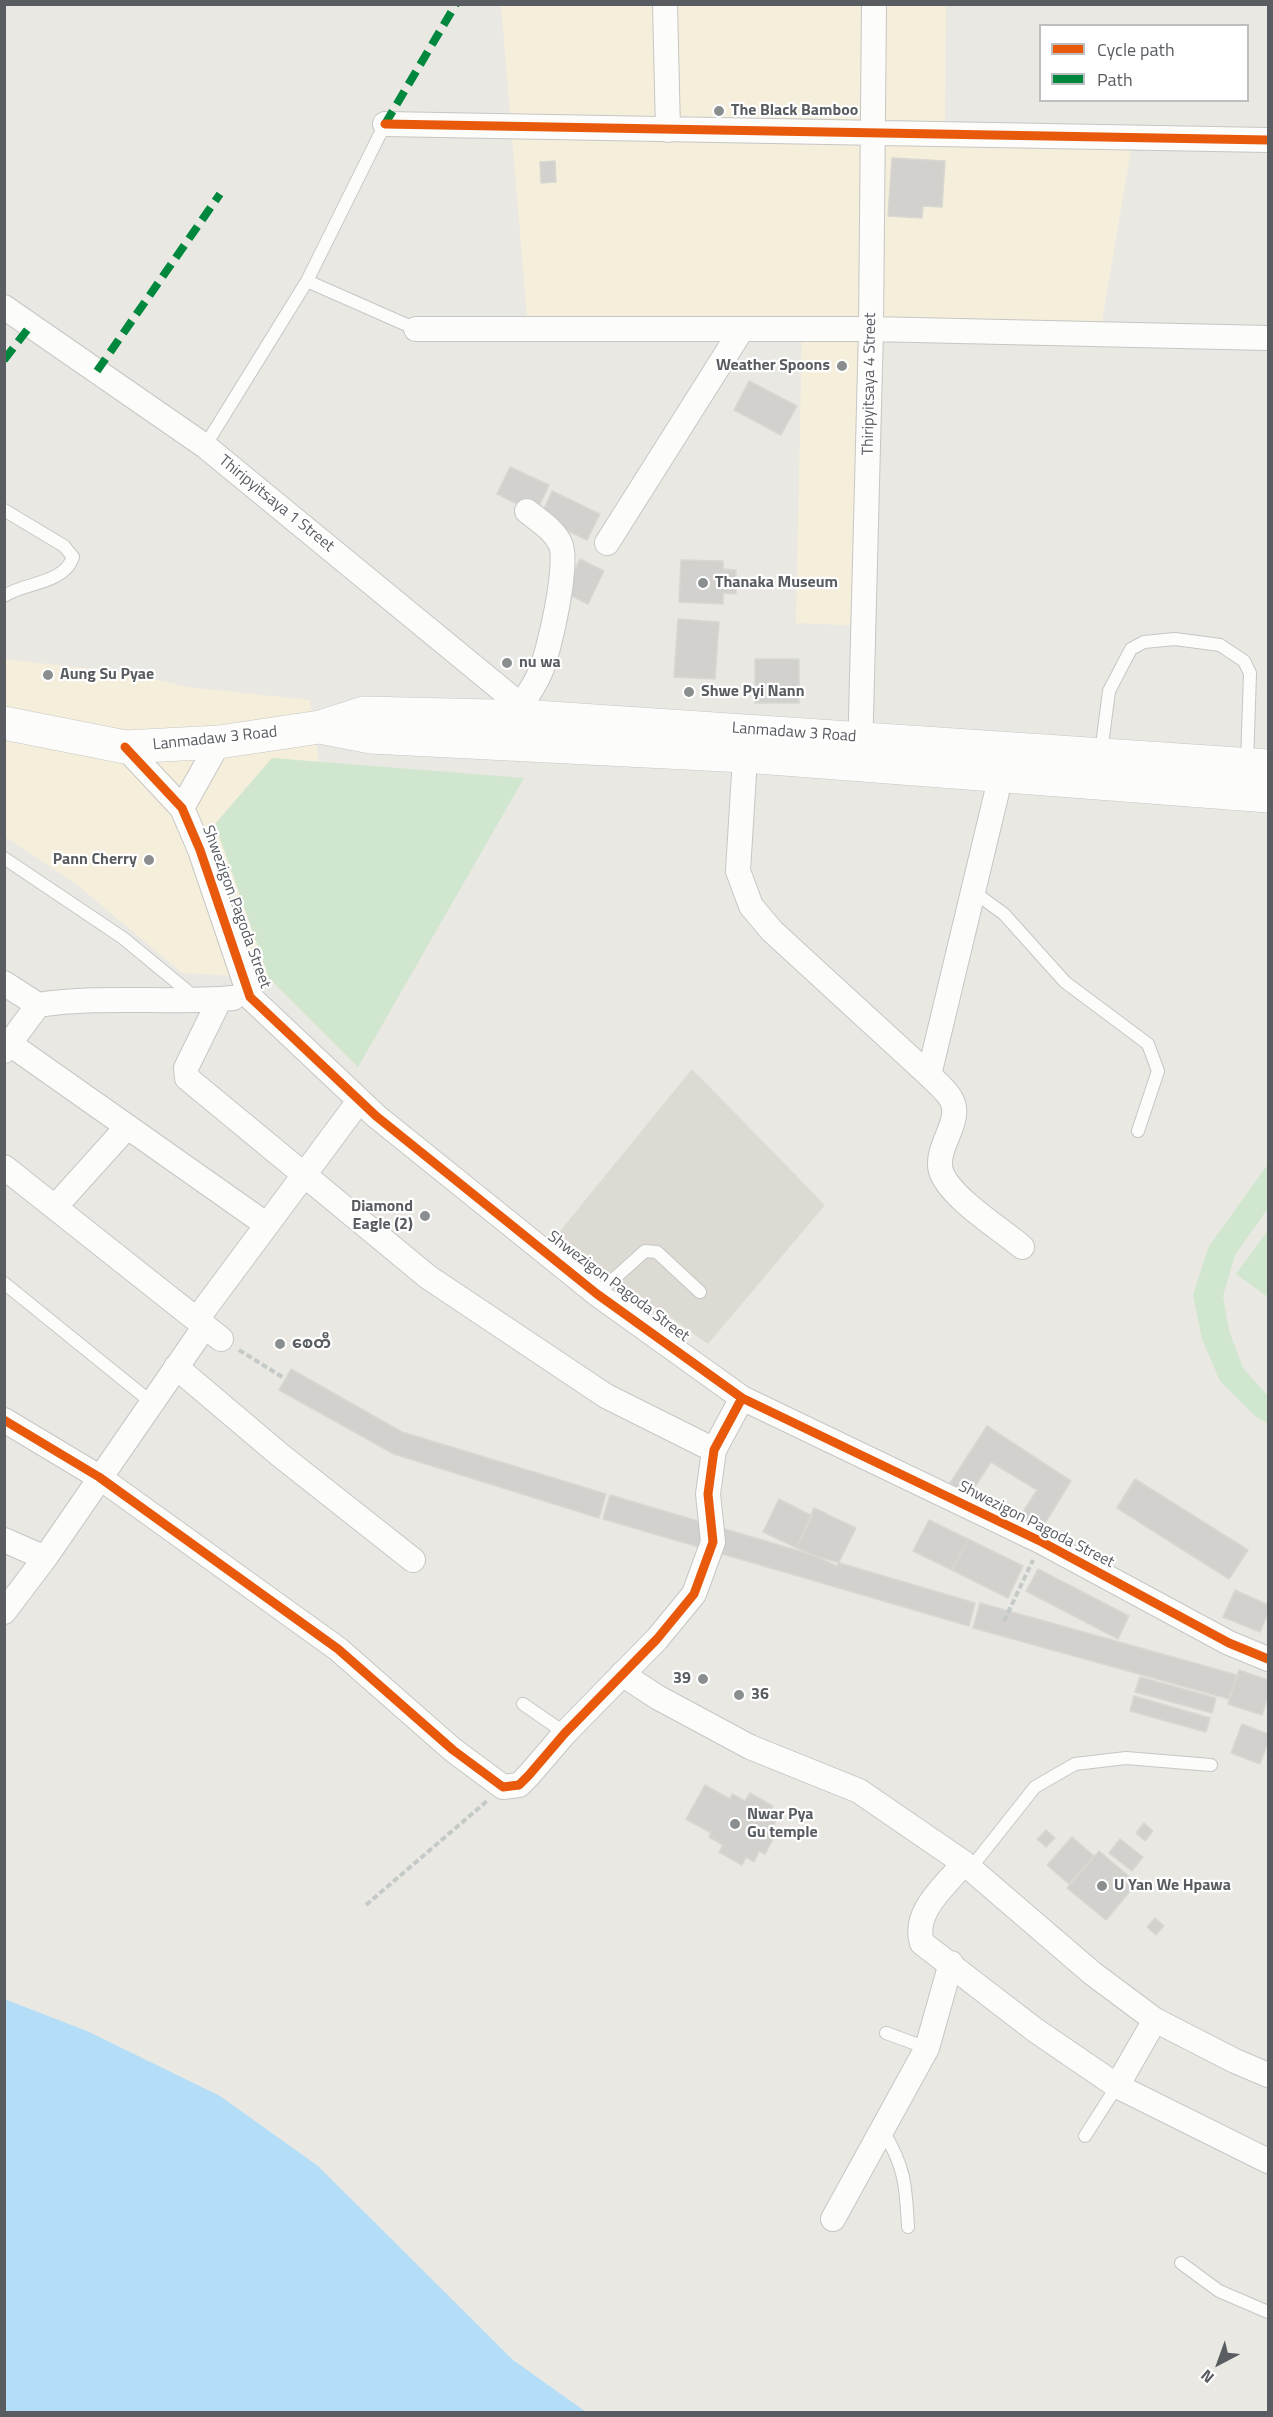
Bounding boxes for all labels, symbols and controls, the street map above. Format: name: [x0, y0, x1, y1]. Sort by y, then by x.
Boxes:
legend: [1039, 24, 1249, 102]
text: Cycle path: [1097, 36, 1175, 63]
text: Path: [1097, 66, 1133, 93]
place label: The Black Bamboo: [731, 101, 858, 121]
marker: The Black Bamboo: [712, 104, 726, 118]
street label: Thiripyitsaya 4 Street: [859, 312, 881, 456]
place label: Weather Spoons: [716, 356, 830, 376]
marker: Weather Spoons: [835, 359, 849, 373]
street label: Thiripyitsaya 1 Street: [214, 452, 338, 556]
place label: Thanaka Museum: [715, 573, 838, 593]
marker: Thanaka Museum: [696, 576, 710, 590]
place label: nu wa: [519, 653, 561, 673]
marker: nu wa: [500, 656, 514, 670]
place label: Aung Su Pyae: [60, 665, 154, 685]
marker: Aung Su Pyae: [41, 668, 55, 682]
place label: Shwe Pyi Nann: [701, 682, 805, 702]
marker: Shwe Pyi Nann: [682, 685, 696, 699]
street label: Lanmadaw 3 Road: [731, 719, 857, 747]
street label: Lanmadaw 3 Road: [152, 723, 278, 755]
street label: Shwezigon Pagoda Street: [198, 823, 274, 991]
place label: Pann Cherry: [53, 850, 137, 870]
marker: Pann Cherry: [142, 853, 156, 867]
place label: Diamond Eagle (2): [351, 1197, 413, 1235]
marker: Diamond Eagle (2): [418, 1209, 432, 1223]
street label: Shwezigon Pagoda Street: [543, 1227, 693, 1347]
place label: စေတီ: [292, 1334, 331, 1354]
marker: စေတီ: [273, 1337, 287, 1351]
street label: Shwezigon Pagoda Street: [955, 1477, 1117, 1573]
place label: 39: [673, 1669, 691, 1689]
marker: 39: [696, 1672, 710, 1686]
place label: 36: [751, 1685, 769, 1705]
marker: 36: [732, 1688, 746, 1702]
place label: Nwar Pya Gu temple: [747, 1805, 818, 1843]
marker: Nwar Pya Gu temple: [728, 1817, 742, 1831]
place label: U Yan We Hpawa: [1114, 1876, 1231, 1896]
marker: U Yan We Hpawa: [1095, 1879, 1109, 1893]
north arrow: [1189, 2333, 1249, 2393]
text: N: [1195, 2364, 1219, 2389]

